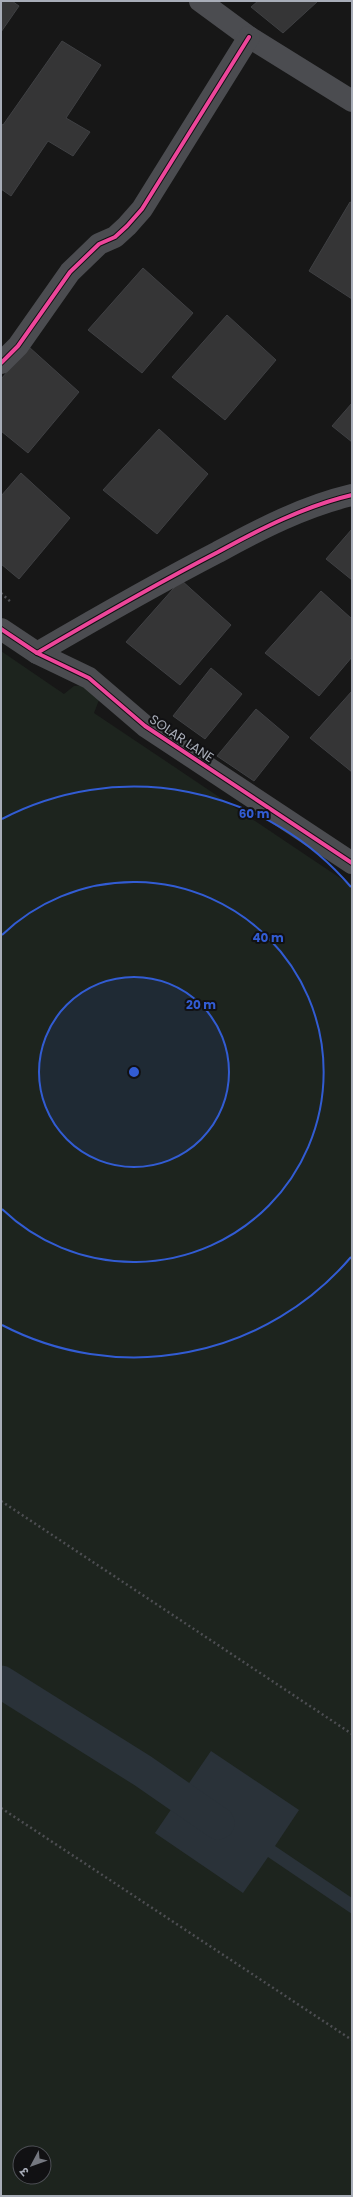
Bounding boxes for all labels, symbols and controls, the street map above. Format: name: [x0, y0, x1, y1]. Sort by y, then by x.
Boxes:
street label: SOLAR LANE: [146, 710, 218, 767]
text: 60 m: [239, 805, 270, 822]
text: 40 m: [252, 929, 284, 946]
text: 20 m: [186, 996, 216, 1013]
centre of rings: [127, 1065, 141, 1079]
north arrow: [12, 2145, 52, 2185]
text: उ: [16, 2163, 33, 2180]

